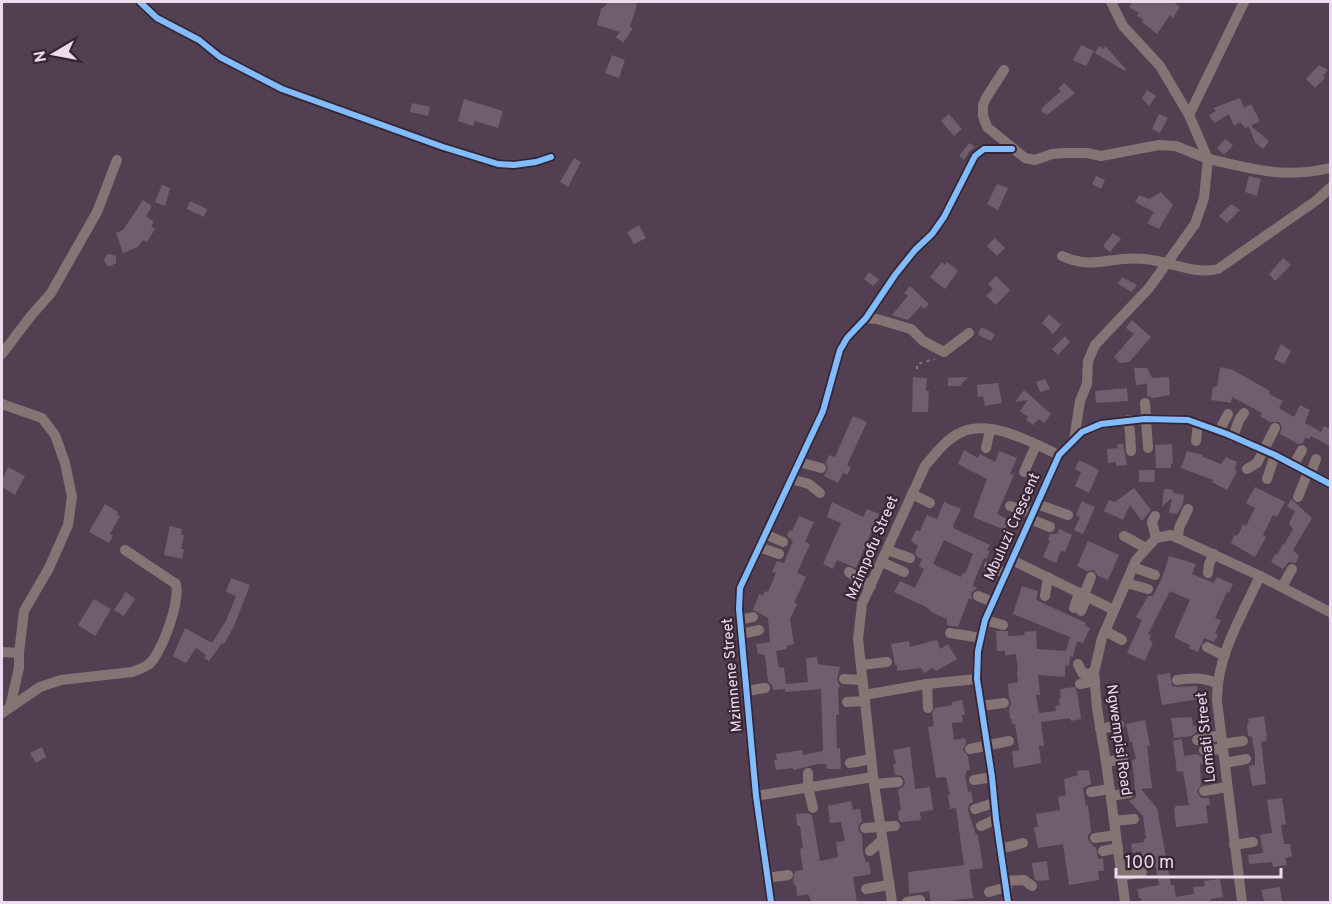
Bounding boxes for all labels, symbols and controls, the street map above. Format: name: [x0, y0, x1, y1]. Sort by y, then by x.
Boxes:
north arrow: [24, 24, 84, 84]
text: N: [30, 49, 52, 64]
street label: Mbuluzi Crescent: [981, 470, 1045, 584]
street label: Mzimpofu Street: [843, 493, 903, 603]
street label: Mzimnene Street: [719, 617, 747, 733]
street label: Ngwempisi Road: [1101, 683, 1135, 797]
street label: Lomati Street: [1193, 691, 1221, 783]
scale bar: [1116, 841, 1281, 879]
text: 100 m: [1125, 852, 1174, 875]

